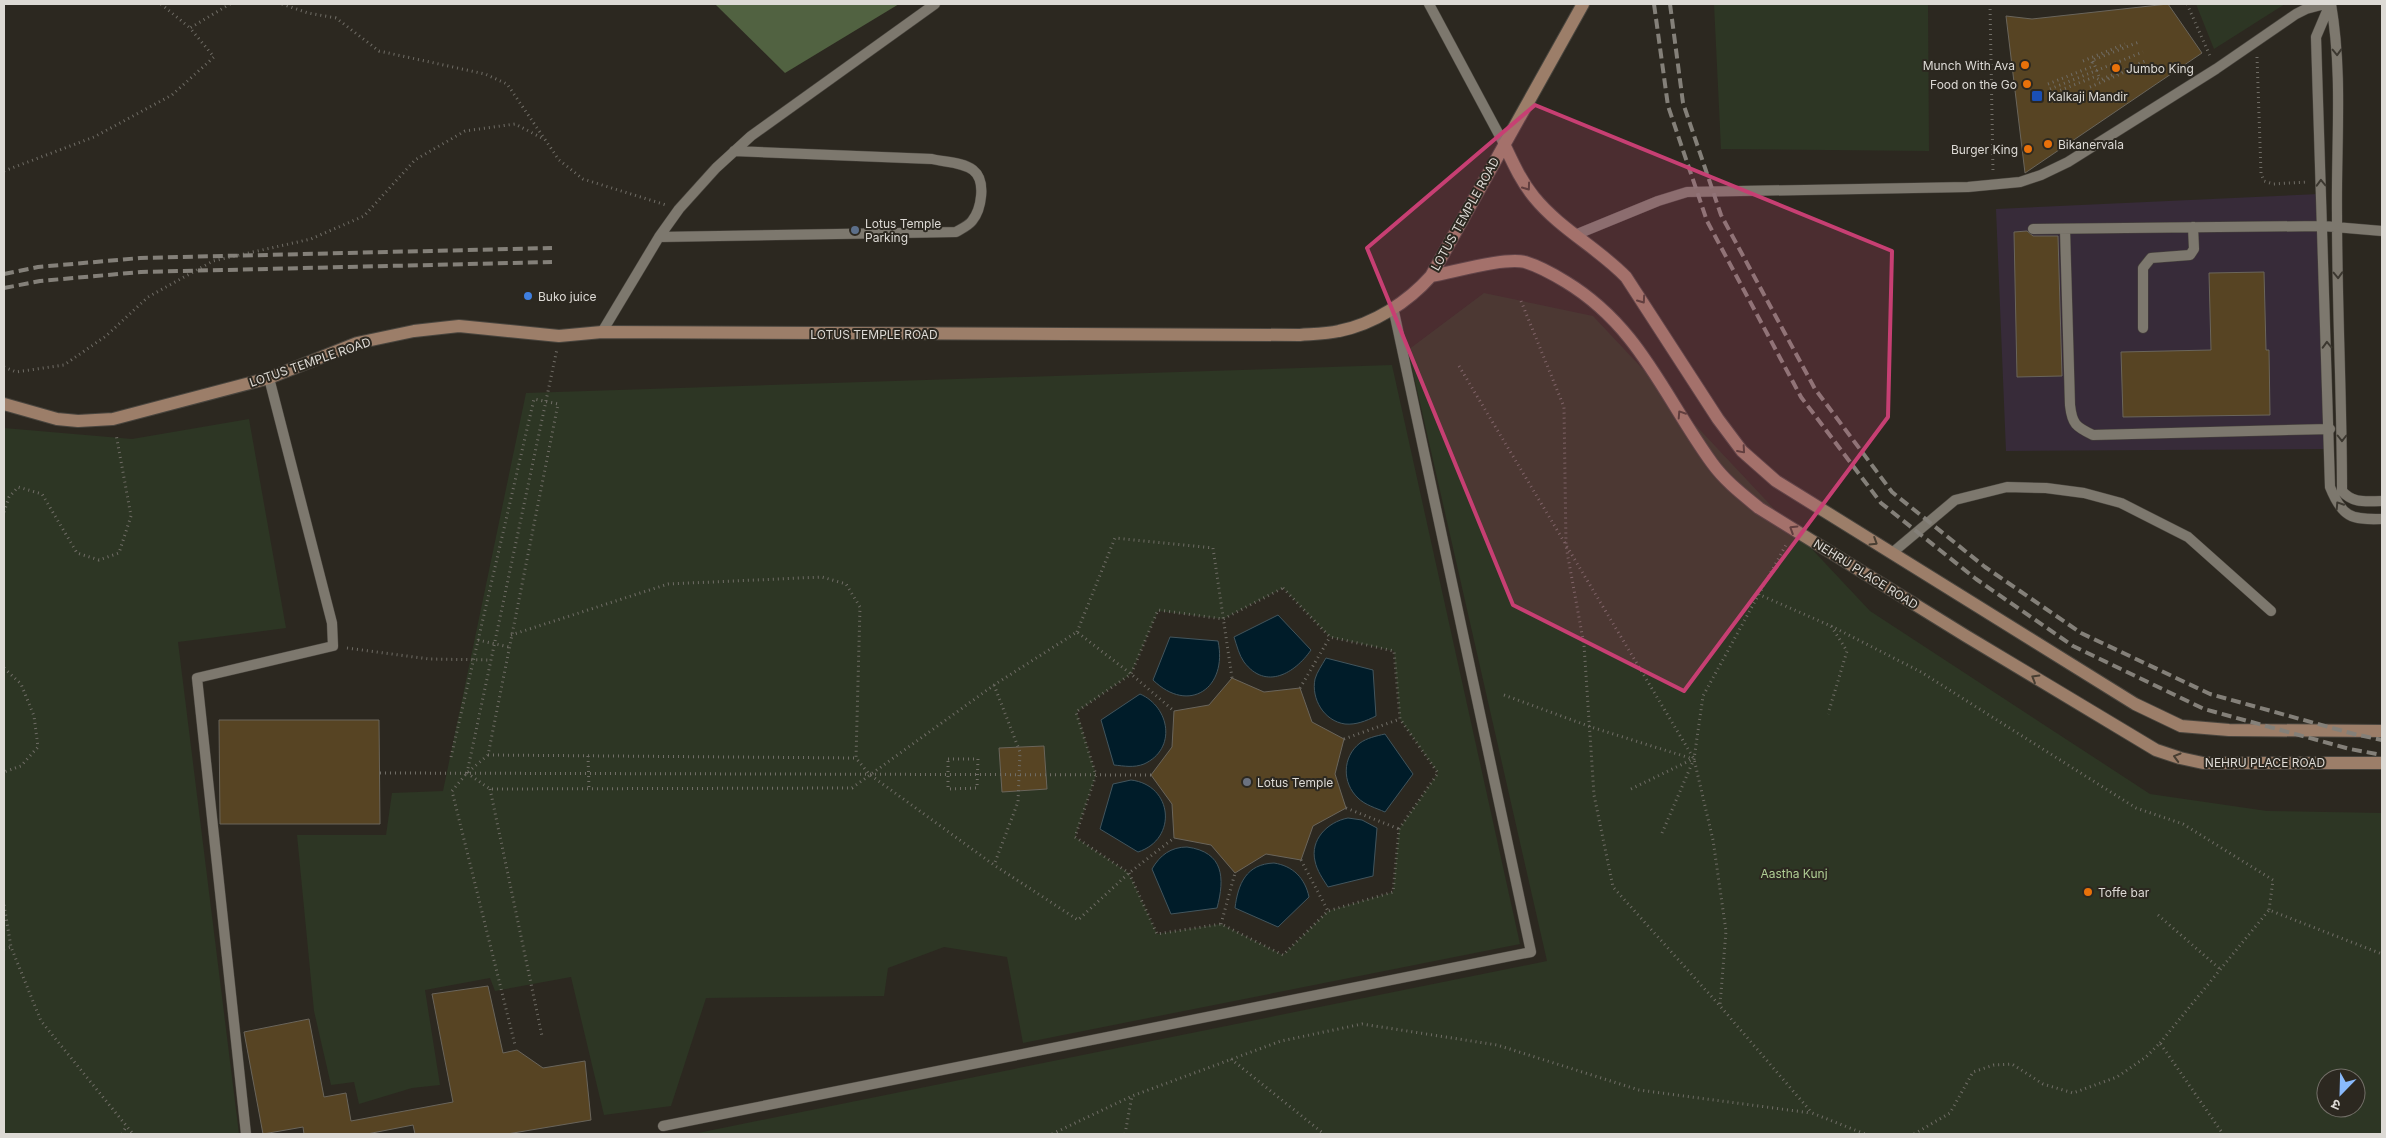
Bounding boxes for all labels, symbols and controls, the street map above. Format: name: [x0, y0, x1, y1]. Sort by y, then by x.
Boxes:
one-way arrow: [2332, 48, 2342, 56]
place label: Munch With Ava: [1923, 58, 2015, 73]
marker: Munch With Ava: [2019, 59, 2031, 71]
place label: Jumbo King: [2126, 61, 2194, 76]
marker: Jumbo King: [2110, 62, 2122, 74]
place label: Food on the Go: [1930, 77, 2017, 92]
marker: Food on the Go: [2021, 78, 2033, 90]
marker: Kalkaji Mandir: [2030, 89, 2044, 103]
place label: Kalkaji Mandir: [2048, 89, 2128, 104]
place label: Bikanervala: [2058, 137, 2124, 152]
marker: Bikanervala: [2042, 138, 2054, 150]
place label: Burger King: [1951, 142, 2018, 157]
marker: Burger King: [2022, 143, 2034, 155]
street label: LOTUS TEMPLE ROAD: [1428, 155, 1502, 273]
one-way arrow: [2316, 178, 2326, 186]
one-way arrow: [1521, 181, 1530, 191]
place label: Lotus Temple Parking: [865, 216, 941, 245]
marker: Lotus Temple Parking: [849, 224, 861, 236]
one-way arrow: [2333, 272, 2343, 280]
place label: Buko juice: [538, 289, 597, 304]
marker: Buko juice: [522, 290, 534, 302]
one-way arrow: [1636, 294, 1645, 304]
street label: LOTUS TEMPLE ROAD: [810, 327, 938, 342]
street label: LOTUS TEMPLE ROAD: [247, 334, 373, 390]
one-way arrow: [2322, 341, 2332, 348]
one-way arrow: [1678, 410, 1687, 420]
one-way arrow: [2337, 434, 2347, 442]
one-way arrow: [1736, 444, 1745, 453]
one-way arrow: [2336, 502, 2346, 511]
one-way arrow: [1789, 525, 1798, 535]
street label: NEHRU PLACE ROAD: [1811, 536, 1921, 612]
one-way arrow: [1869, 536, 1878, 545]
one-way arrow: [2031, 675, 2040, 685]
one-way arrow: [2173, 752, 2181, 762]
street label: NEHRU PLACE ROAD: [2205, 755, 2325, 770]
place label: Lotus Temple: [1257, 775, 1333, 790]
marker: Lotus Temple: [1241, 776, 1253, 788]
park label: Aastha Kunj: [1760, 866, 1828, 881]
place label: Toffe bar: [2098, 885, 2150, 900]
marker: Toffe bar: [2082, 886, 2094, 898]
north arrow: [2316, 1068, 2366, 1118]
text: उ: [2328, 1096, 2343, 1115]

